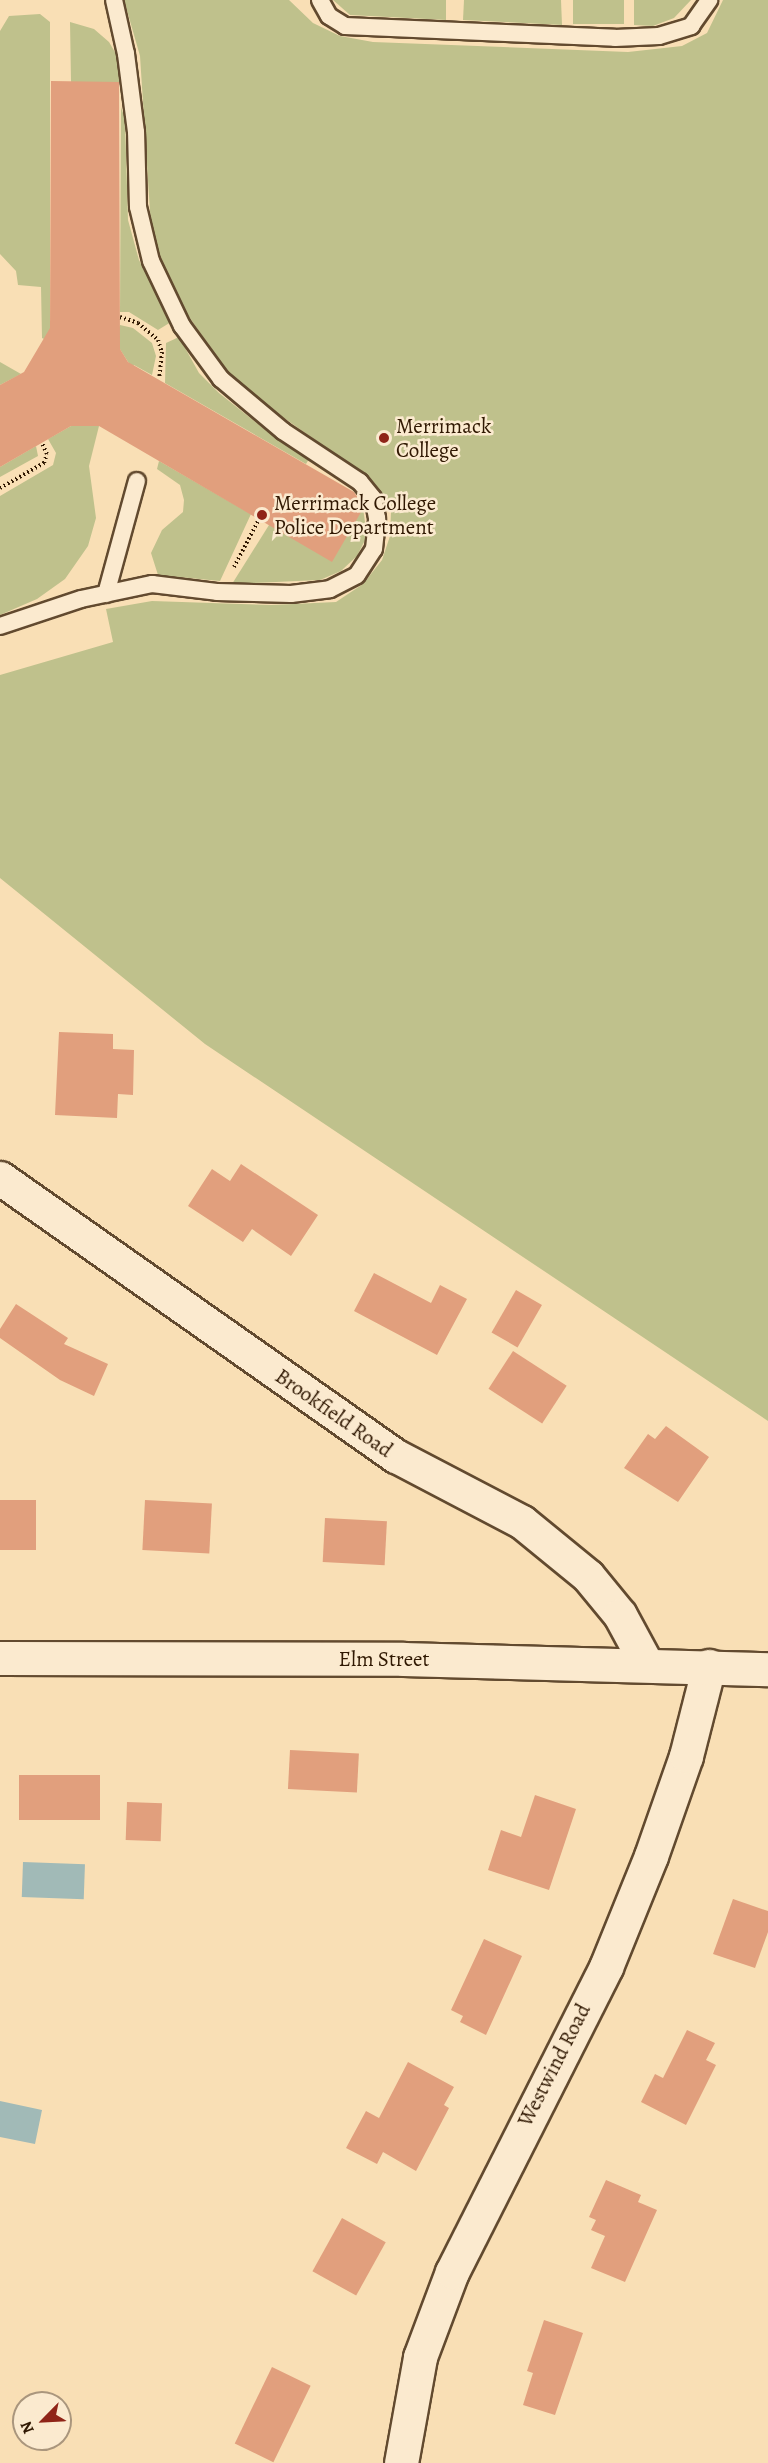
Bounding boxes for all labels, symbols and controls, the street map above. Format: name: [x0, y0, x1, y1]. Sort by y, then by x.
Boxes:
place label: Merrimack College: [396, 413, 491, 463]
marker: Merrimack College: [377, 431, 391, 445]
place label: Merrimack College Police Department: [274, 490, 436, 540]
marker: Merrimack College Police Department: [255, 508, 269, 522]
street label: Brookfield Road: [270, 1363, 398, 1463]
street label: Elm Street: [339, 1646, 429, 1672]
street label: Westwind Road: [512, 2000, 596, 2130]
north arrow: [12, 2391, 72, 2451]
text: N: [15, 2418, 40, 2437]

